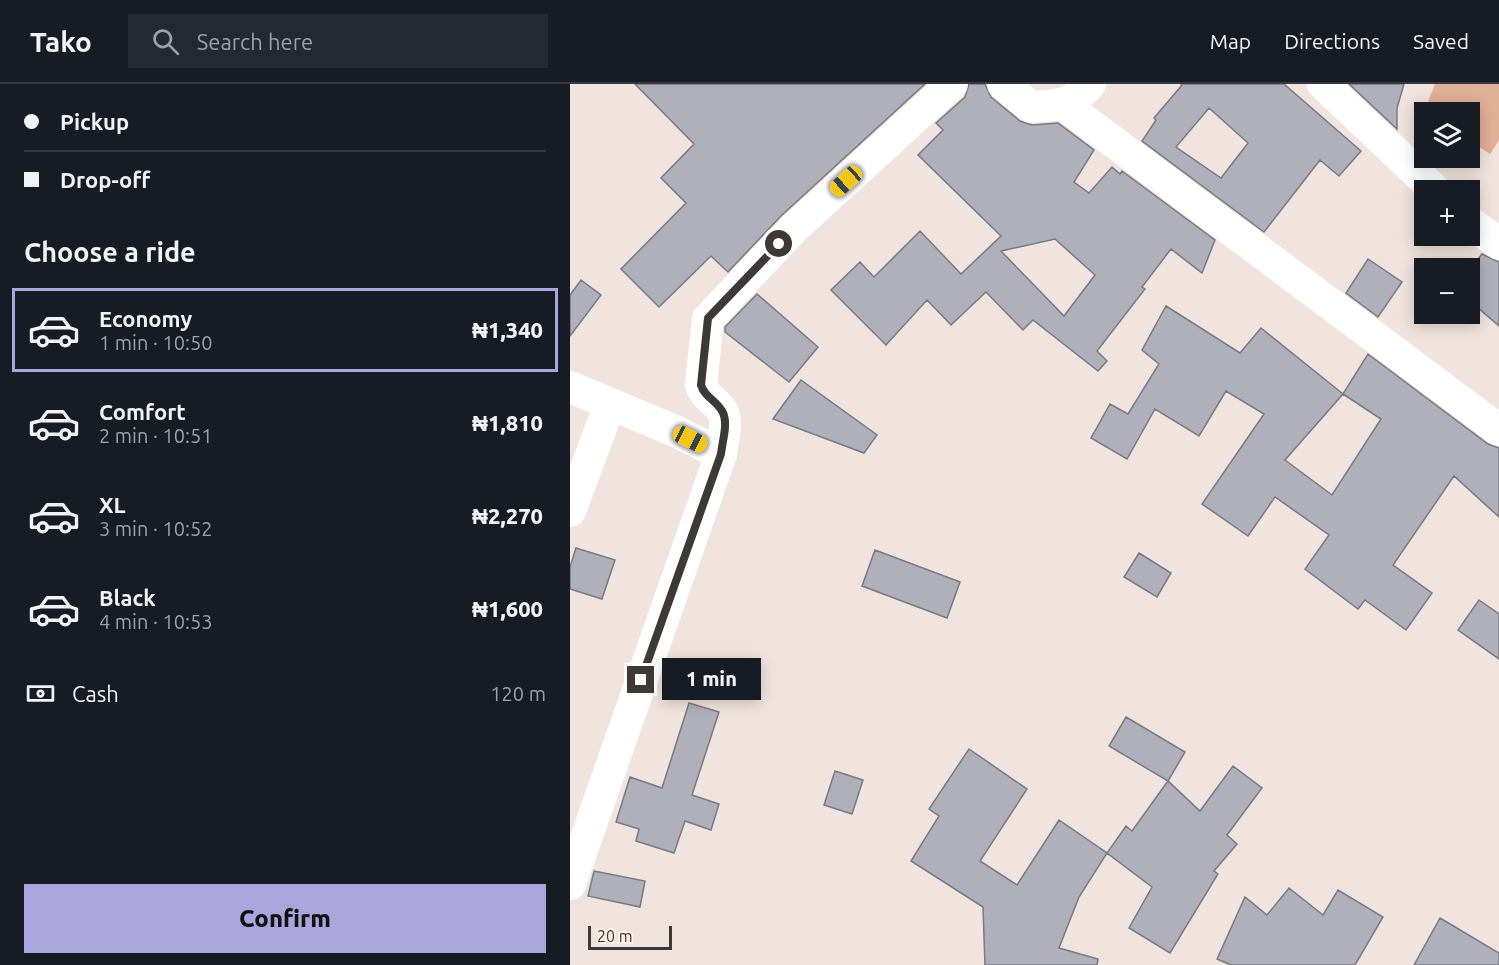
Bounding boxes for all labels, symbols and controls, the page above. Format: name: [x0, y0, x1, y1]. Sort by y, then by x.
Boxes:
search box: [128, 14, 548, 68]
icon: search: [149, 25, 182, 58]
text: Tako: [30, 26, 92, 57]
text: Search here: [197, 29, 313, 54]
text: Map: [1210, 29, 1251, 53]
text: Directions: [1284, 29, 1380, 53]
text: Saved: [1413, 29, 1469, 53]
map controls: [1414, 102, 1480, 324]
button: layers: [1414, 102, 1480, 168]
text: Pickup: [60, 109, 129, 134]
car: [827, 162, 865, 200]
text: Drop-off: [60, 167, 150, 192]
button: +: [1414, 180, 1480, 246]
route start: [765, 230, 792, 257]
text: Choose a ride: [24, 237, 196, 267]
button: −: [1414, 258, 1480, 324]
icon: car: [27, 303, 81, 357]
text: Economy: [99, 306, 192, 331]
text: ₦1,340: [472, 317, 543, 342]
text: 1 min · 10:50: [99, 331, 213, 354]
icon: car: [27, 396, 81, 450]
text: Comfort: [99, 399, 186, 424]
text: ₦1,810: [472, 410, 543, 435]
car: [670, 423, 710, 455]
text: 2 min · 10:51: [99, 424, 213, 447]
icon: car: [27, 489, 81, 543]
text: XL: [99, 492, 126, 517]
text: ₦2,270: [472, 503, 543, 528]
text: 3 min · 10:52: [99, 517, 213, 540]
icon: car: [27, 582, 81, 636]
text: Black: [99, 585, 156, 610]
text: ₦1,600: [472, 596, 543, 621]
text: 4 min · 10:53: [99, 610, 213, 633]
callout: 1 min: [662, 659, 761, 701]
route end: [627, 666, 654, 693]
text: 1 min: [686, 667, 737, 690]
icon: cash: [24, 677, 57, 710]
text: Cash: [72, 681, 119, 706]
text: 120 m: [490, 682, 546, 705]
button: Confirm: [24, 884, 546, 953]
scale bar: [588, 923, 672, 950]
text: 20 m: [597, 927, 633, 945]

